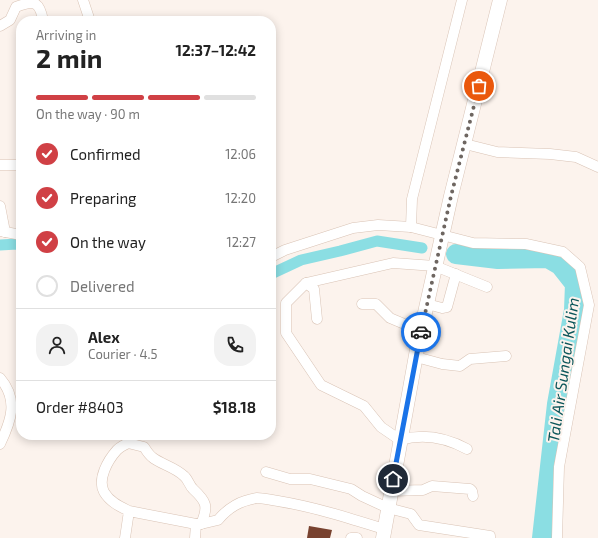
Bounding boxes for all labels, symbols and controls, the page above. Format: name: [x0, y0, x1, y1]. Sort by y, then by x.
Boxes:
text: Arriving in: [36, 27, 96, 43]
text: 12:37–12:42: [176, 41, 256, 59]
text: 2 min: [36, 42, 102, 73]
pin: [462, 69, 496, 103]
icon: bag: [468, 75, 490, 97]
text: On the way · 90 m: [36, 106, 140, 122]
icon: check: [36, 143, 58, 165]
text: Confirmed: [70, 145, 141, 163]
text: 12:06: [225, 146, 256, 162]
icon: check: [36, 187, 58, 209]
text: Preparing: [70, 189, 136, 207]
text: 12:20: [225, 190, 256, 206]
icon: check: [36, 231, 58, 253]
text: On the way: [70, 233, 146, 251]
text: 12:27: [226, 234, 256, 250]
text: Delivered: [70, 277, 135, 295]
water label: Tali Air Sungai Kulim: [543, 296, 582, 444]
courier: [401, 312, 441, 352]
icon: car: [410, 321, 432, 343]
button: person: [36, 324, 78, 366]
button: phone: [214, 324, 256, 366]
text: Alex: [88, 328, 120, 346]
text: Courier · 4.5: [88, 346, 157, 362]
text: Order #8403: [36, 398, 124, 416]
text: $18.18: [213, 398, 256, 416]
pin: [376, 462, 410, 496]
icon: home: [382, 468, 404, 490]

